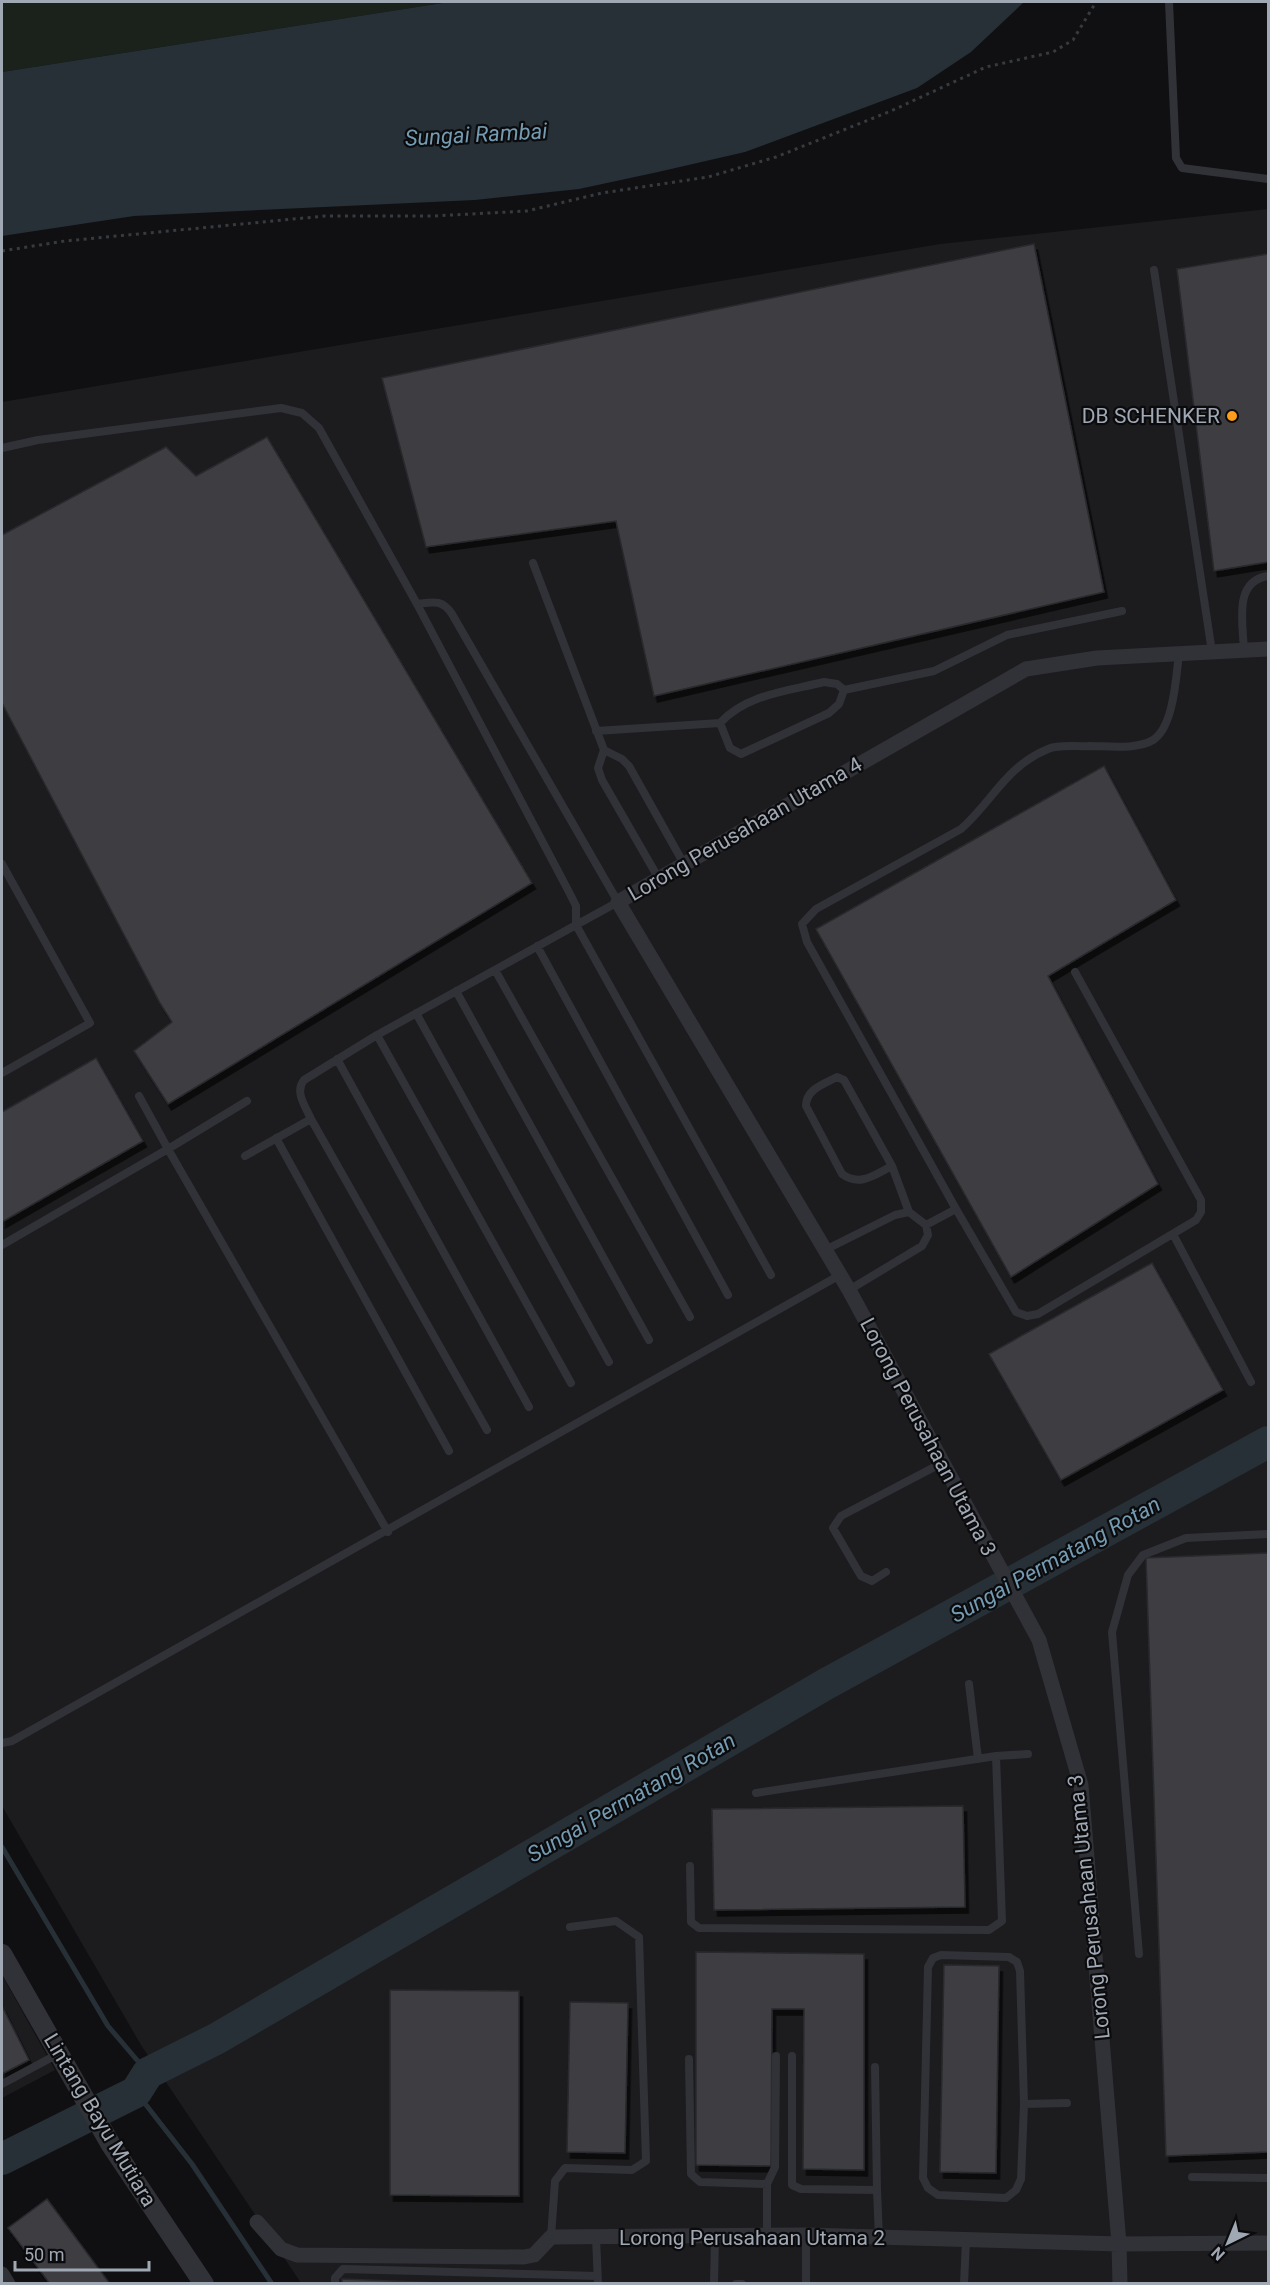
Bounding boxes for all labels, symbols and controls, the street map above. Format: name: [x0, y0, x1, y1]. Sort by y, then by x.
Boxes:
water label: Sungai Rambai: [404, 118, 549, 151]
place label: DB SCHENKER: [1082, 404, 1220, 428]
marker: DB SCHENKER: [1225, 409, 1239, 423]
street label: Lorong Perusahaan Utama 4: [624, 752, 866, 906]
street label: Lorong Perusahaan Utama 3: [855, 1314, 1001, 1560]
water label: Sungai Permatang Rotan: [946, 1491, 1165, 1628]
water label: Sungai Permatang Rotan: [523, 1728, 740, 1867]
street label: Lorong Perusahaan Utama 3: [1063, 1773, 1115, 2041]
street label: Lintang Bayu Mutiara: [39, 2029, 161, 2211]
north arrow: [1198, 2213, 1258, 2273]
street label: Lorong Perusahaan Utama 2: [619, 2226, 885, 2250]
scale bar: [15, 2234, 148, 2272]
text: N: [1208, 2243, 1229, 2264]
text: 50 m: [24, 2244, 64, 2265]

